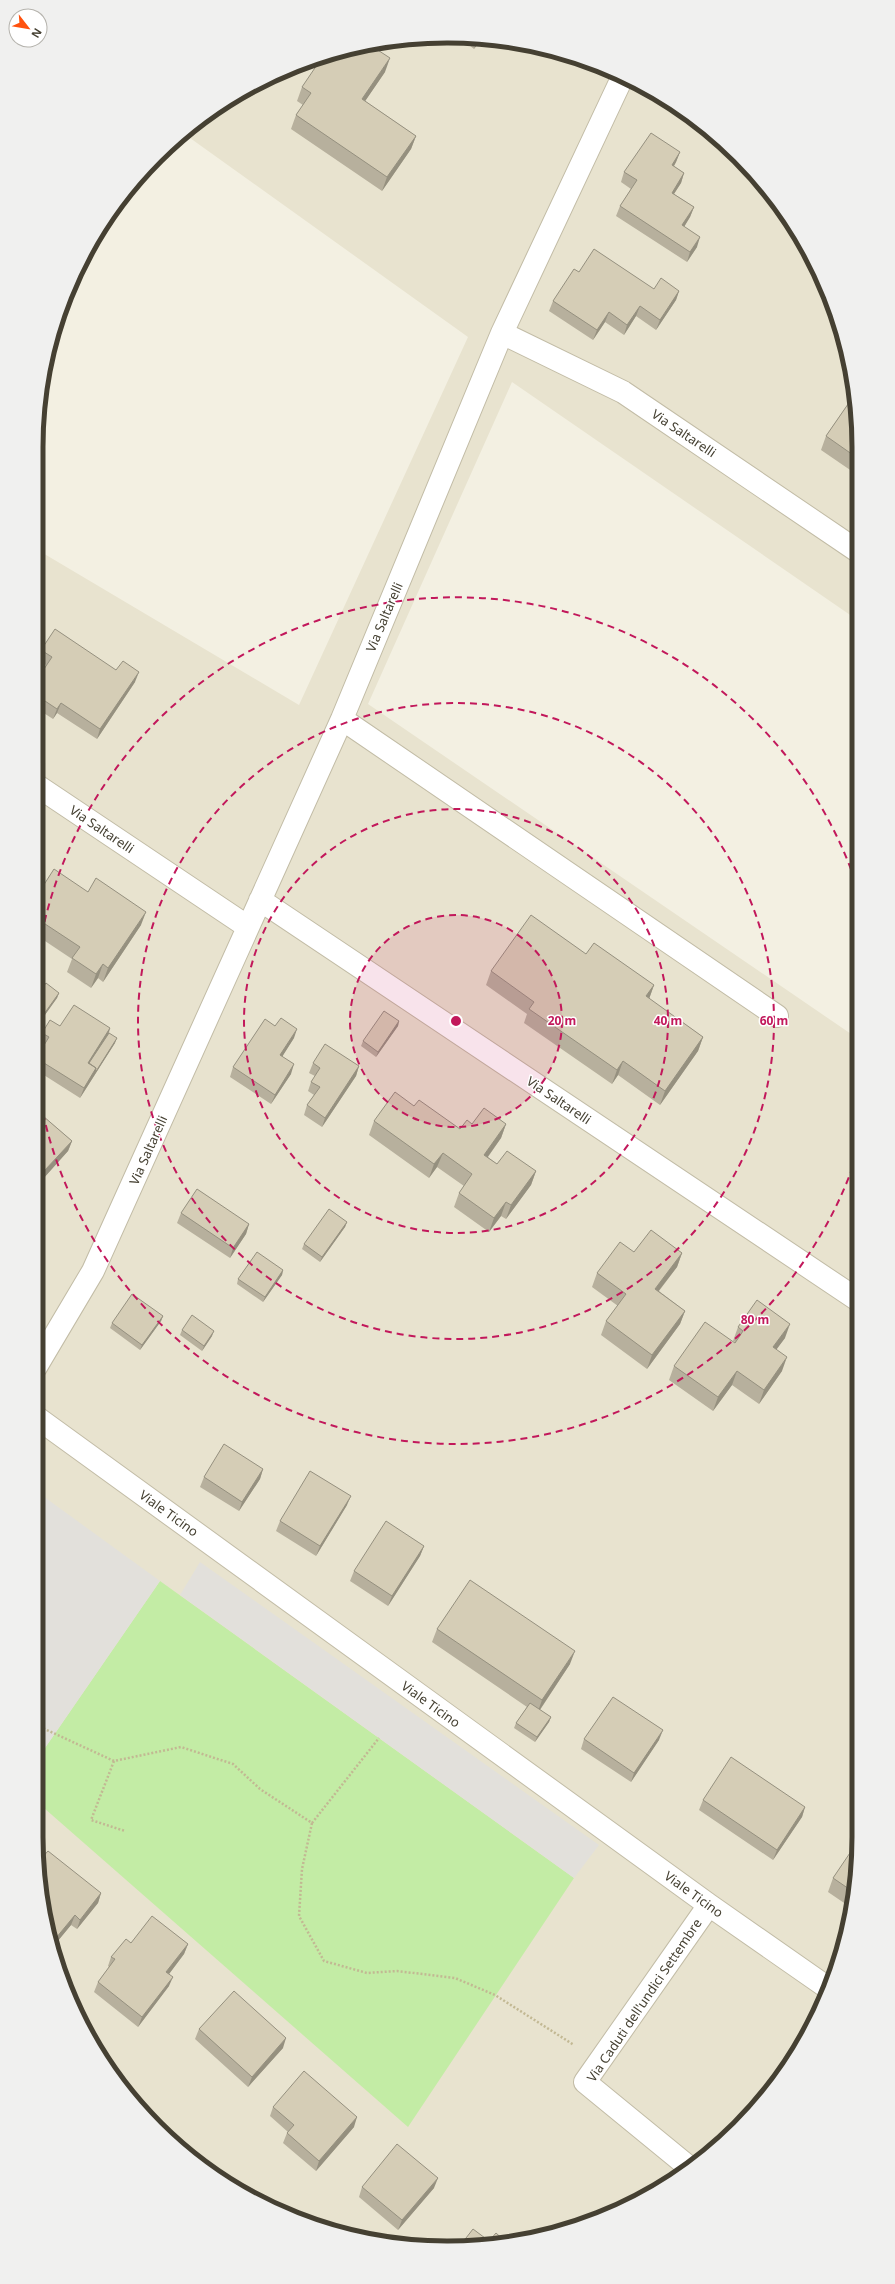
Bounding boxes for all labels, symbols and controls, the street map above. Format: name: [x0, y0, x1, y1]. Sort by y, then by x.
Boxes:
north arrow: [8, 8, 48, 48]
text: N: [28, 26, 46, 41]
street label: Via Saltarelli: [648, 405, 720, 461]
street label: Via Saltarelli: [361, 579, 407, 655]
street label: Via Saltarelli: [66, 801, 138, 857]
text: 20 m: [548, 1012, 576, 1029]
text: 40 m: [654, 1012, 682, 1029]
text: 60 m: [760, 1012, 788, 1029]
centre of rings: [449, 1014, 463, 1028]
street label: Via Saltarelli: [523, 1072, 595, 1128]
street label: Via Saltarelli: [125, 1112, 171, 1188]
text: 80 m: [741, 1311, 769, 1328]
street label: Viale Ticino: [136, 1486, 202, 1541]
street label: Viale Ticino: [398, 1677, 464, 1732]
street label: Viale Ticino: [661, 1867, 727, 1922]
street label: Via Caduti dell'undici Settembre: [582, 1915, 706, 2085]

